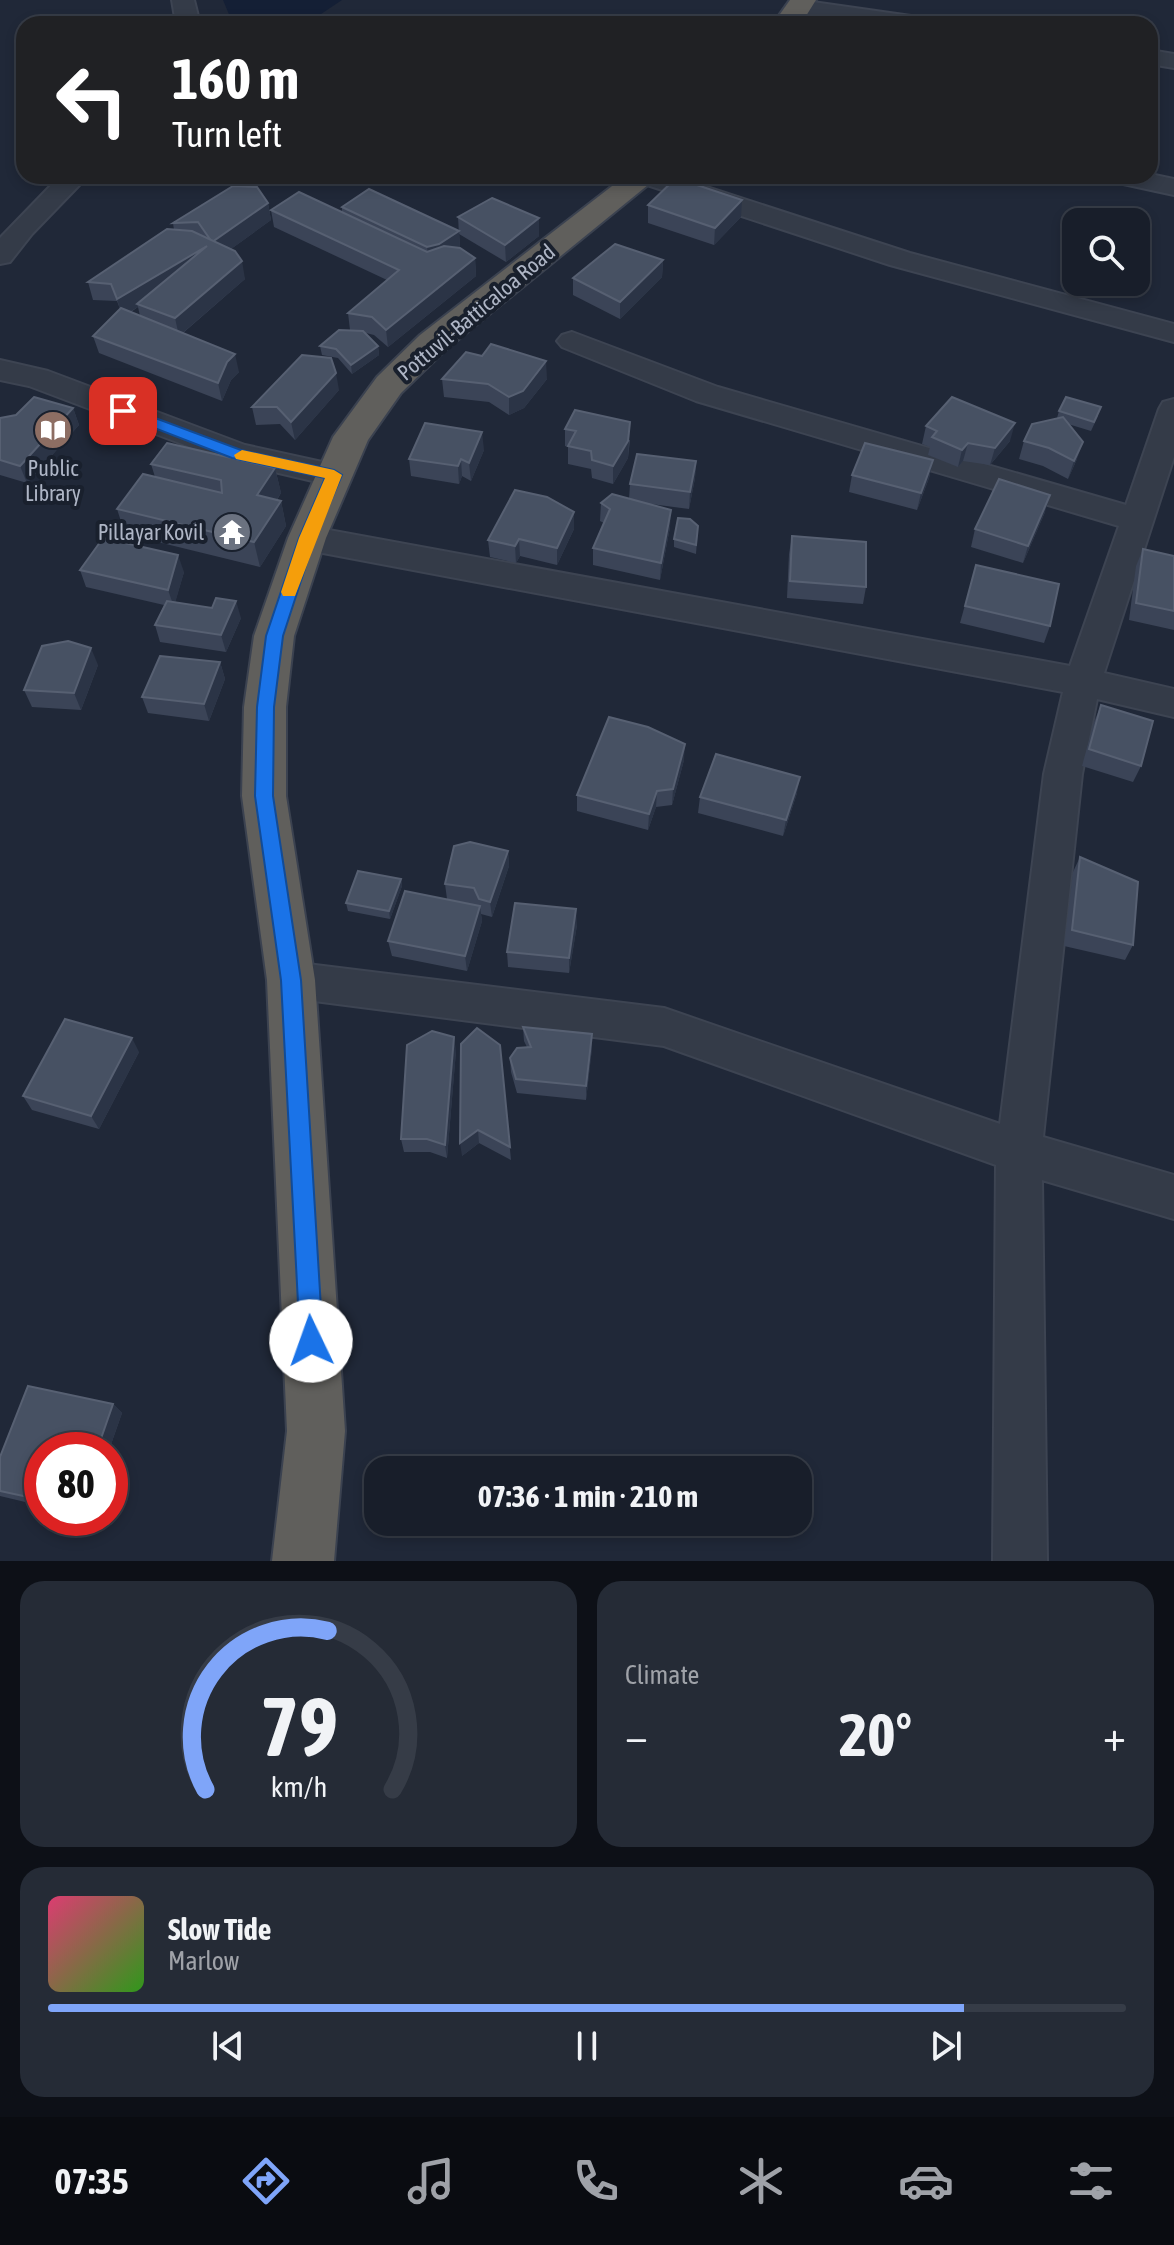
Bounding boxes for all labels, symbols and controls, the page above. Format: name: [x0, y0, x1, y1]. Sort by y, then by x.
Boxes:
text: 160 m: [172, 47, 299, 111]
icon: left: [40, 48, 144, 152]
text: Turn left: [172, 113, 282, 155]
map controls: [1062, 208, 1150, 296]
button: search: [1062, 208, 1150, 296]
street label: Pottuvil-Batticaloa Road: [392, 239, 560, 385]
pin: [89, 377, 157, 445]
icon: arrive: [101, 389, 145, 433]
library icon: Public Library: [32, 409, 74, 451]
place label: Public Library: [25, 455, 81, 506]
temple icon: Pillayar Kovil: [211, 511, 253, 553]
place label: Pillayar Kovil: [98, 519, 204, 545]
position arrow: [269, 1299, 353, 1383]
speed limit sign: 80: [24, 1432, 128, 1536]
text: 07:36 · 1 min · 210 m: [478, 1479, 698, 1513]
text: Climate: [625, 1660, 699, 1690]
text: 79: [259, 1678, 338, 1774]
text: 20°: [839, 1700, 912, 1769]
text: −: [625, 1710, 648, 1760]
text: +: [1103, 1710, 1126, 1760]
text: km/h: [270, 1770, 327, 1803]
text: Slow Tide: [168, 1912, 271, 1946]
text: Marlow: [168, 1946, 239, 1976]
icon: previous: [206, 2024, 250, 2068]
icon: pause: [565, 2024, 609, 2068]
icon: next: [924, 2024, 968, 2068]
icon: directions: [238, 2153, 294, 2209]
icon: music: [403, 2153, 459, 2209]
icon: phone: [568, 2153, 624, 2209]
icon: climate: [733, 2153, 789, 2209]
icon: car: [898, 2153, 954, 2209]
icon: filters: [1063, 2153, 1119, 2209]
text: 07:35: [55, 2160, 129, 2202]

